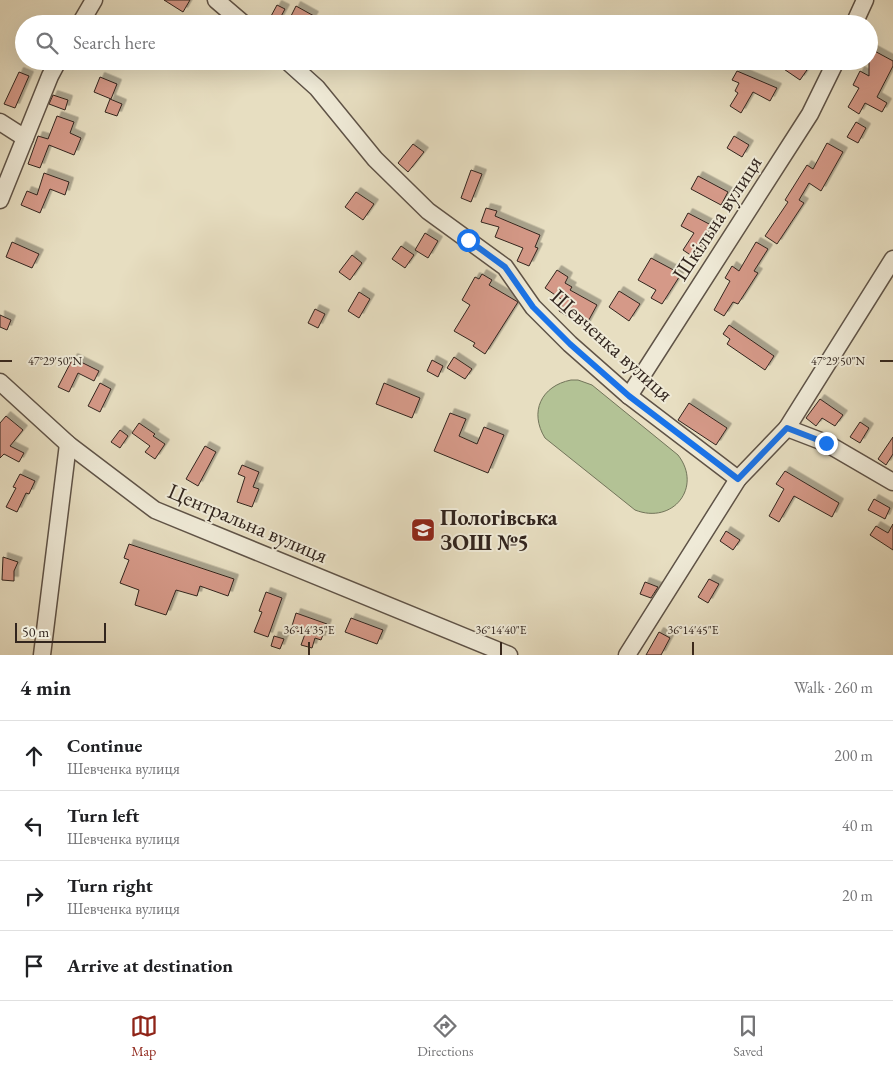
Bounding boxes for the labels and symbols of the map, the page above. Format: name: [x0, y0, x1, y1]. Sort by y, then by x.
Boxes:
street label: Шкільна вулиця: [666, 150, 768, 286]
route start: [457, 229, 480, 252]
street label: Шевченка вулиця: [545, 282, 679, 408]
text: 47°29'50"N: [28, 353, 82, 369]
text: 47°29'50"N: [811, 353, 865, 369]
route end: [815, 432, 838, 455]
street label: Центральна вулиця: [164, 476, 333, 570]
place label: Пологівська ЗОШ №5: [440, 503, 558, 557]
school or university icon: Пологівська ЗОШ №5: [410, 517, 436, 543]
scale bar: [15, 620, 106, 643]
text: 36°14'35"E: [283, 622, 335, 638]
text: 36°14'40"E: [475, 622, 527, 638]
text: 36°14'45"E: [667, 622, 719, 638]

